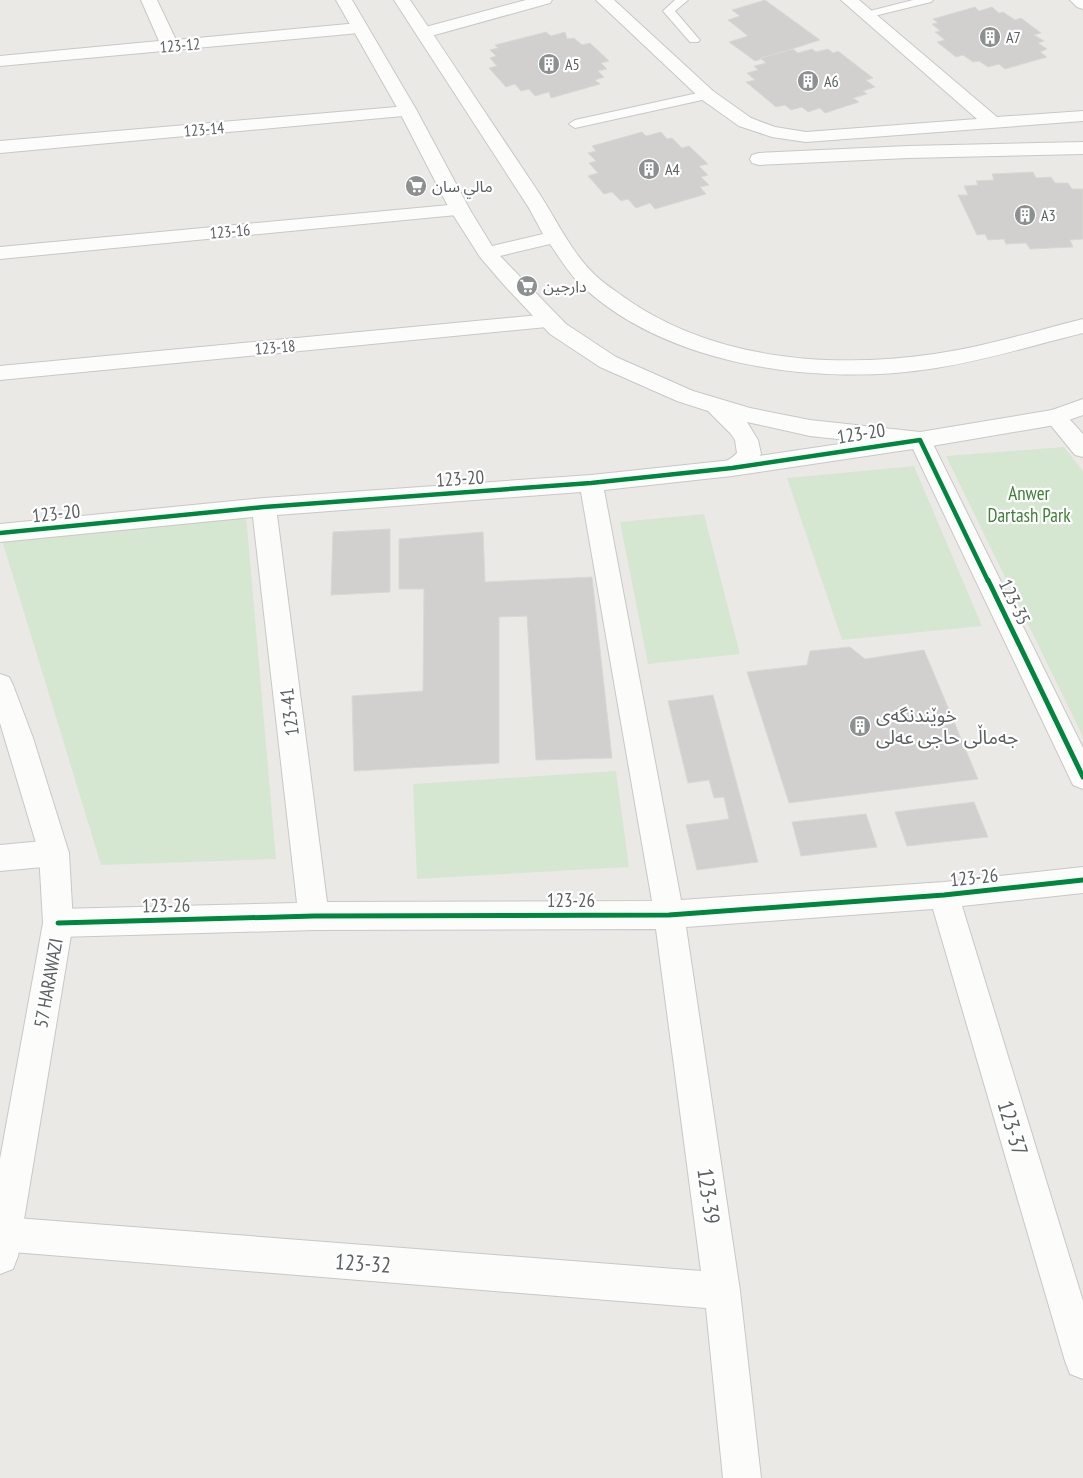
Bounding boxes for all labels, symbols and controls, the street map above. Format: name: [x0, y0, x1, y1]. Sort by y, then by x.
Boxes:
building icon: A7: [978, 25, 1002, 49]
place label: A7: [1006, 27, 1021, 47]
street label: 123-12: [159, 33, 201, 57]
building icon: A5: [537, 52, 561, 76]
place label: A5: [565, 54, 580, 74]
building icon: A6: [796, 69, 820, 93]
place label: A6: [824, 71, 839, 91]
street label: 123-14: [183, 117, 225, 141]
building icon: A4: [637, 157, 661, 181]
place label: A4: [665, 159, 680, 179]
supermarket icon: مالي سان: [404, 174, 428, 198]
place label: مالي سان: [432, 176, 493, 199]
building icon: A3: [1013, 203, 1037, 227]
place label: A3: [1041, 205, 1056, 225]
street label: 123-16: [209, 219, 251, 243]
supermarket icon: دارجين: [515, 274, 539, 298]
place label: دارجين: [543, 276, 587, 296]
street label: 123-18: [254, 335, 296, 359]
street label: 123-20: [835, 417, 887, 449]
street label: 123-20: [435, 464, 485, 492]
park label: Anwer Dartash Park: [987, 481, 1071, 527]
street label: 123-20: [31, 499, 81, 527]
street label: 123-35: [994, 575, 1036, 629]
street label: 123-41: [274, 687, 304, 737]
place label: خوێندنگەی جەماڵی حاجی عەلی: [876, 703, 1019, 749]
building icon: خوێندنگەی جەماڵی حاجی عەلی: [848, 714, 872, 738]
street label: 123-26: [949, 863, 999, 891]
street label: 123-26: [547, 888, 595, 912]
street label: 123-26: [142, 893, 190, 917]
street label: 57 HARAWAZI: [28, 936, 68, 1030]
street label: 123-37: [991, 1097, 1035, 1159]
street label: 123-39: [691, 1166, 727, 1226]
street label: 123-32: [334, 1247, 392, 1279]

